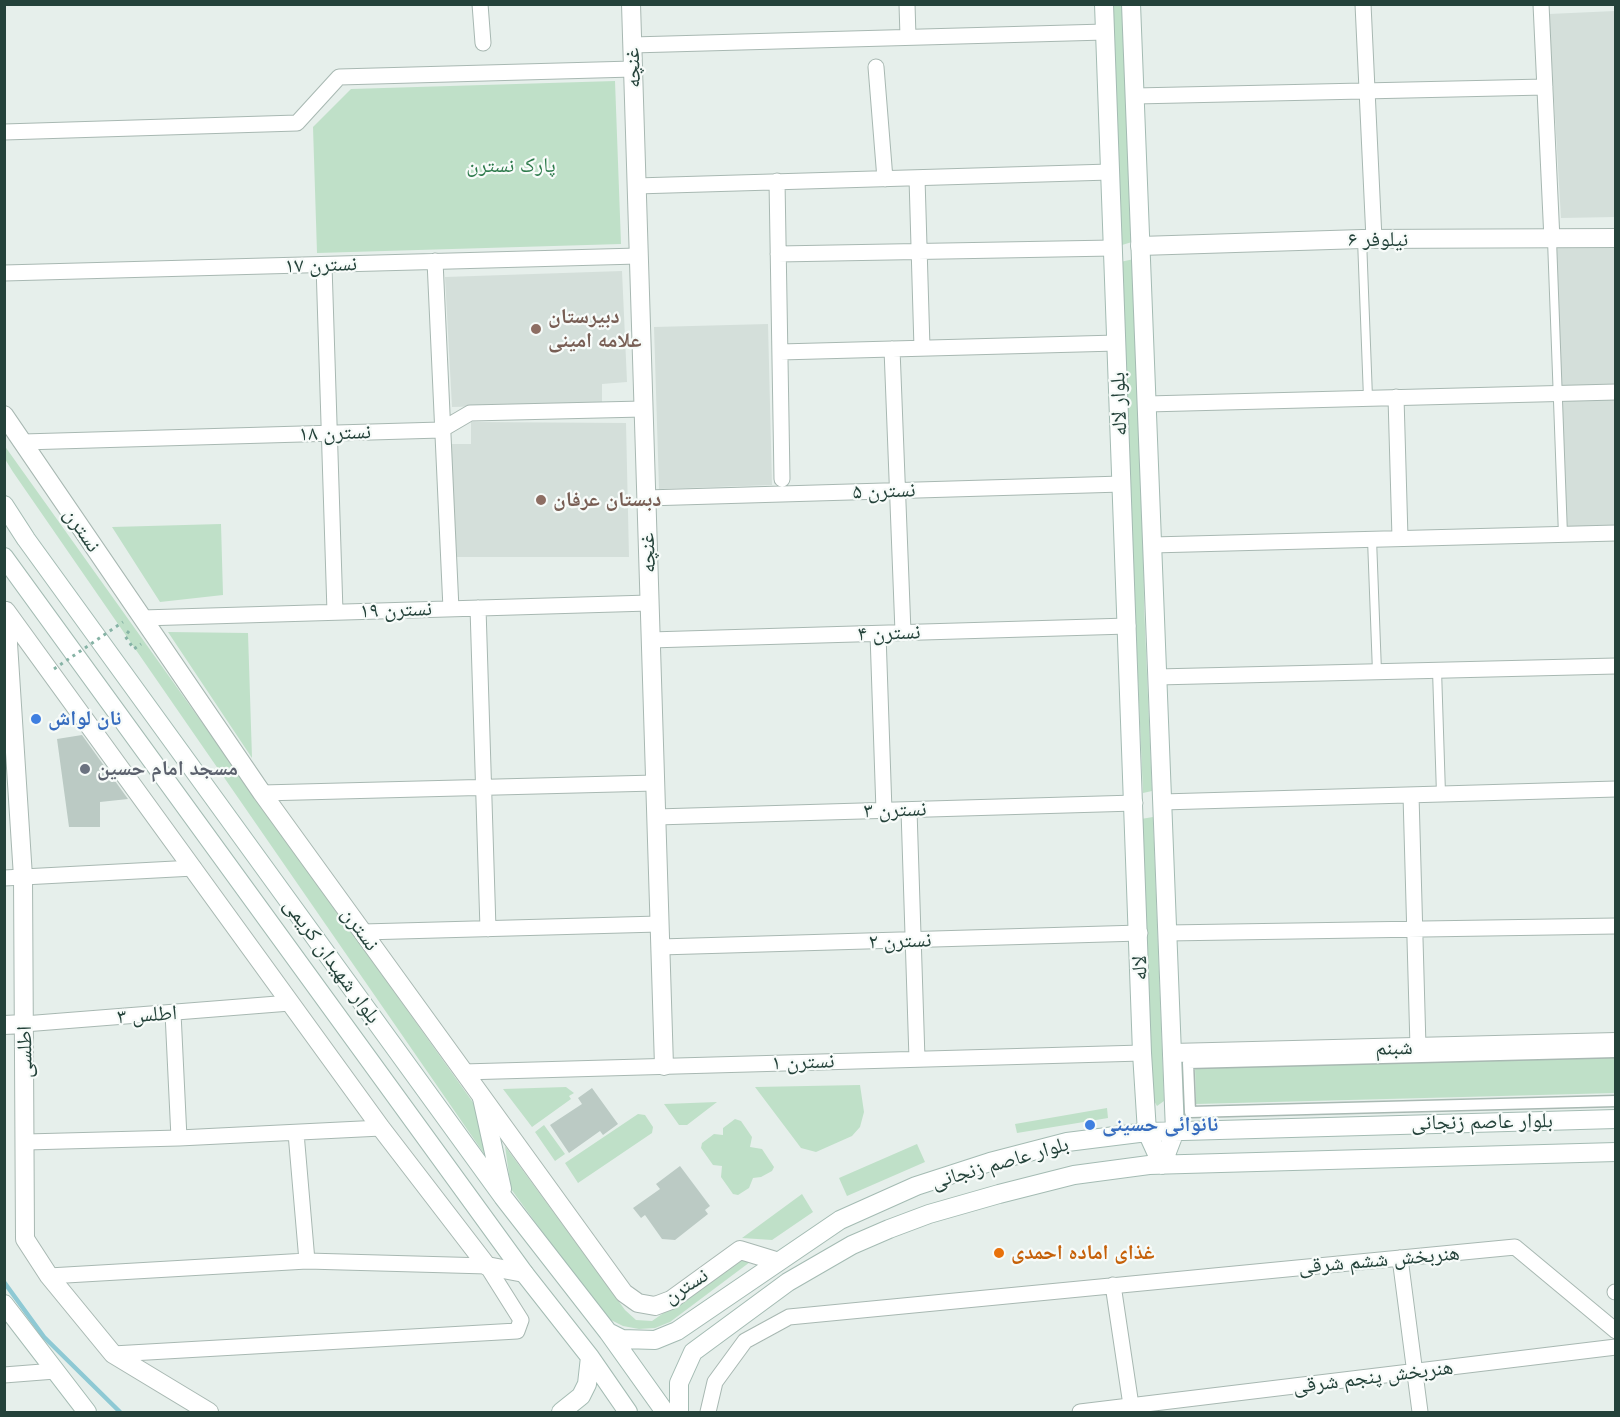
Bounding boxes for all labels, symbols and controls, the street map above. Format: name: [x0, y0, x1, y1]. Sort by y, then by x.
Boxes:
street label: غنچه: [620, 47, 646, 89]
park label: پارک نسترن: [466, 153, 556, 179]
street label: نیلوفر ۶: [1348, 227, 1408, 253]
street label: نسترن ۱۷: [284, 251, 358, 279]
place label: دبیرستان علامه امینی: [548, 304, 642, 354]
marker: دبیرستان علامه امینی: [529, 322, 543, 336]
street label: بلوار لاله: [1105, 372, 1133, 436]
street label: نسترن ۱۸: [298, 419, 372, 447]
street label: نسترن ۵: [852, 477, 916, 505]
place label: دبستان عرفان: [553, 487, 661, 513]
marker: دبستان عرفان: [534, 493, 548, 507]
street label: نسترن: [58, 503, 106, 557]
street label: غنچه: [635, 532, 661, 574]
street label: نسترن ۱۹: [359, 596, 433, 624]
street label: نسترن ۴: [857, 619, 921, 647]
place label: نان لواش: [48, 706, 121, 732]
marker: نان لواش: [29, 712, 43, 726]
place label: مسجد امام حسین: [97, 756, 238, 782]
marker: مسجد امام حسین: [78, 762, 92, 776]
street label: نسترن ۳: [863, 796, 927, 824]
street label: بلوار شهیدان کریمی: [278, 893, 386, 1029]
street label: نسترن: [336, 902, 384, 956]
street label: نسترن ۲: [868, 927, 932, 955]
street label: لاله: [1127, 955, 1153, 981]
street label: اطلس ۳: [116, 1000, 178, 1030]
street label: اطلسی: [12, 1026, 38, 1078]
street label: شبنم: [1375, 1035, 1413, 1061]
street label: نسترن ۱: [771, 1048, 835, 1076]
street label: بلوار عاصم زنجانی: [1411, 1108, 1553, 1136]
place label: نانوائی حسینی: [1102, 1112, 1218, 1138]
marker: نانوائی حسینی: [1083, 1118, 1097, 1132]
street label: بلوار عاصم زنجانی: [928, 1131, 1072, 1195]
place label: غذای اماده احمدی: [1011, 1240, 1155, 1266]
street label: هنربخش ششم شرقی: [1297, 1240, 1461, 1280]
marker: غذای اماده احمدی: [992, 1246, 1006, 1260]
street label: نسترن: [659, 1263, 713, 1309]
street label: هنربخش پنجم شرقی: [1291, 1355, 1455, 1399]

